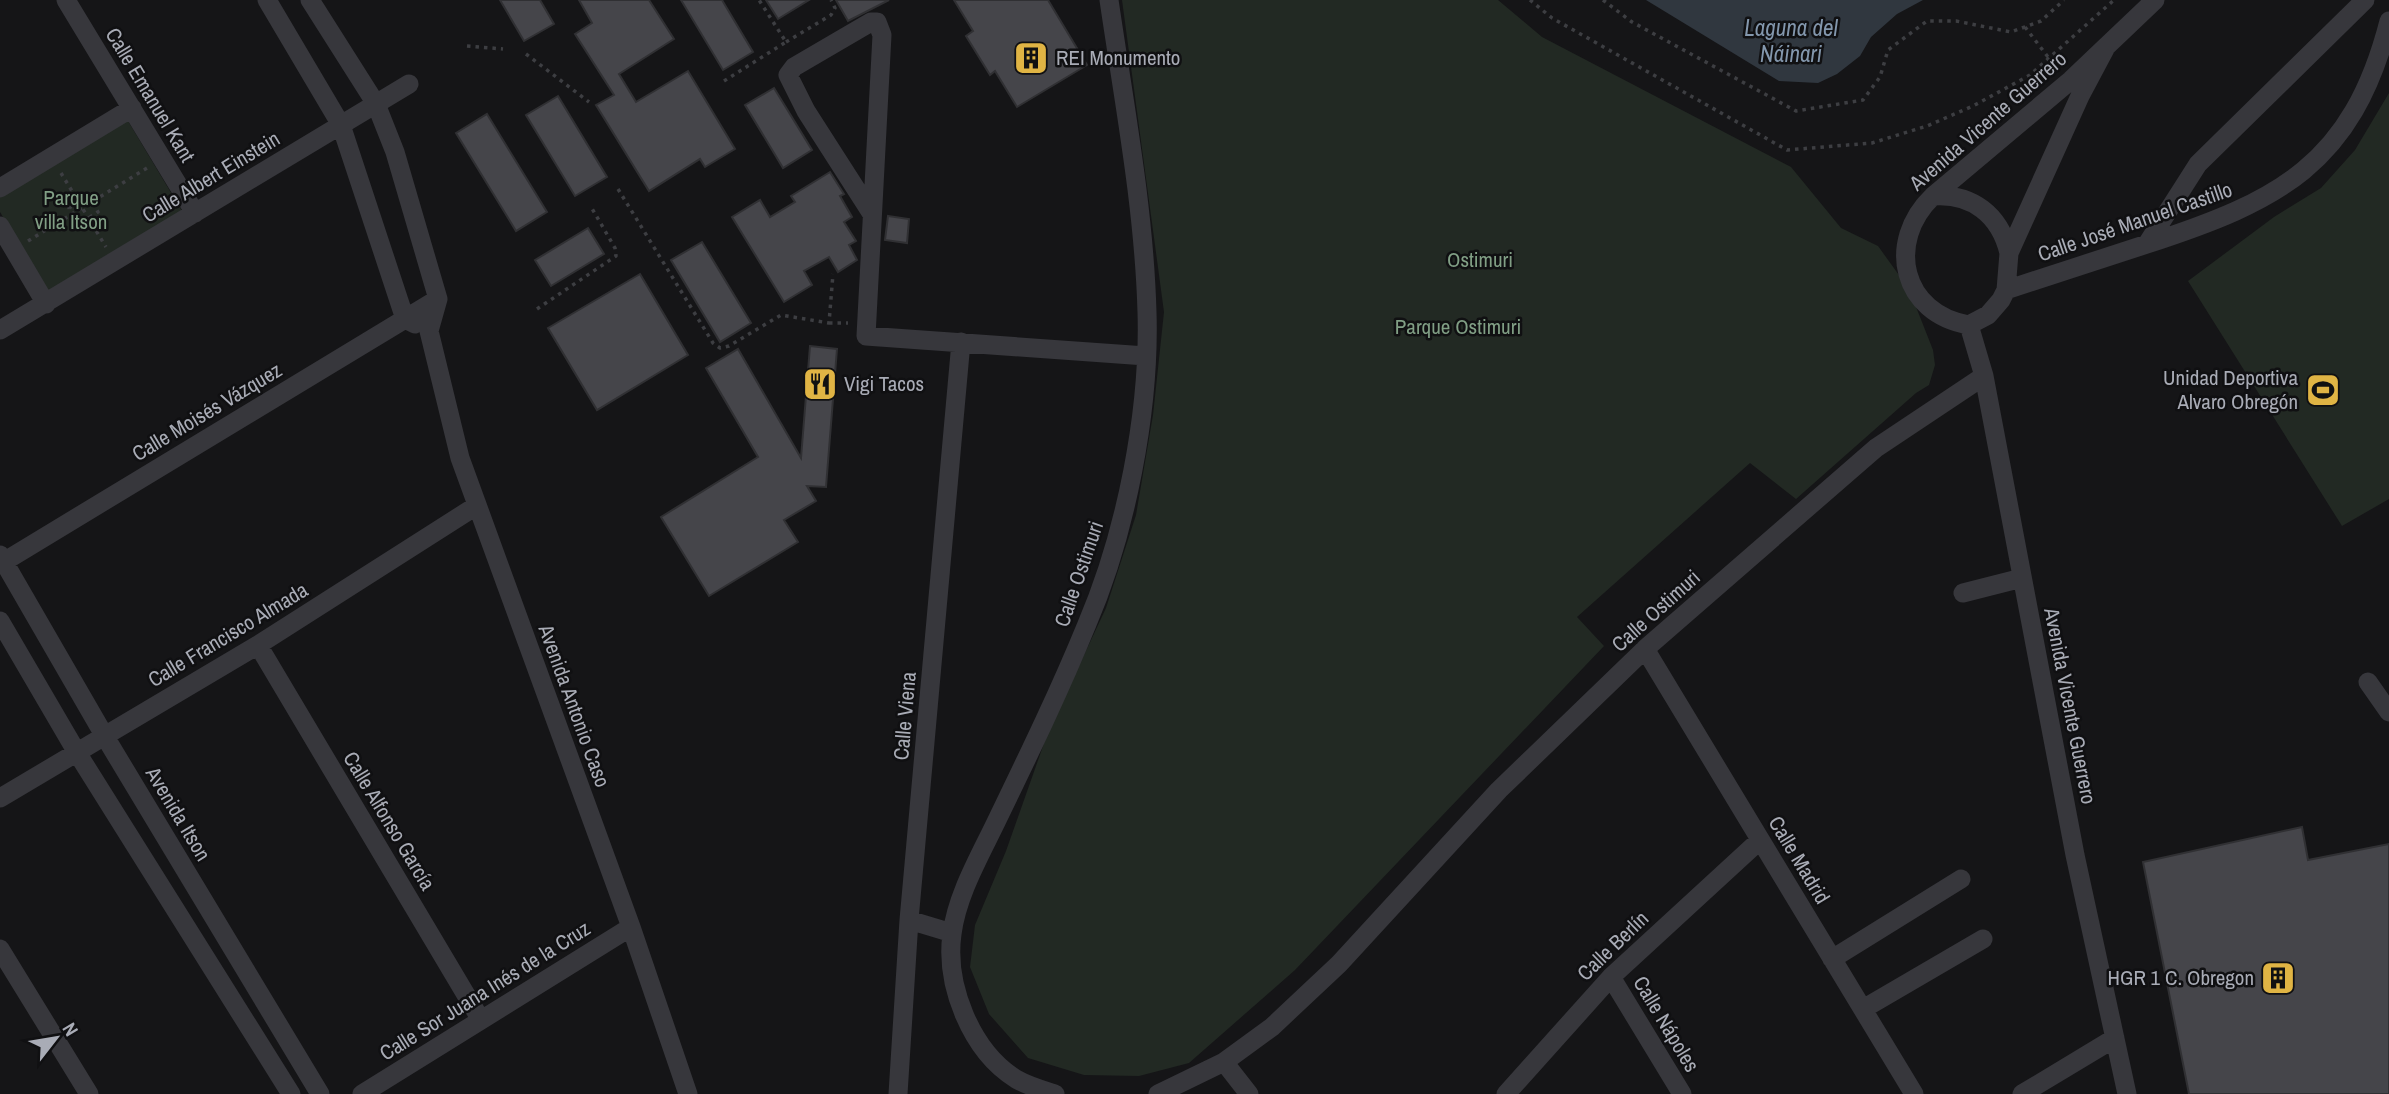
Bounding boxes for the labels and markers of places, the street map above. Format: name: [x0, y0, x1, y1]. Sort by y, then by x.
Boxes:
building icon: REI Monumento: [1012, 39, 1050, 77]
place label: REI Monumento: [1056, 43, 1180, 72]
place label: Unidad Deportiva Alvaro Obregón: [2163, 363, 2298, 416]
restaurant icon: Vigi Tacos: [801, 365, 839, 403]
place label: Vigi Tacos: [844, 369, 924, 398]
sports icon: Unidad Deportiva Alvaro Obregón: [2304, 371, 2342, 409]
building icon: HGR 1 C. Obregon: [2259, 959, 2297, 997]
place label: HGR 1 C. Obregon: [2108, 963, 2254, 992]

